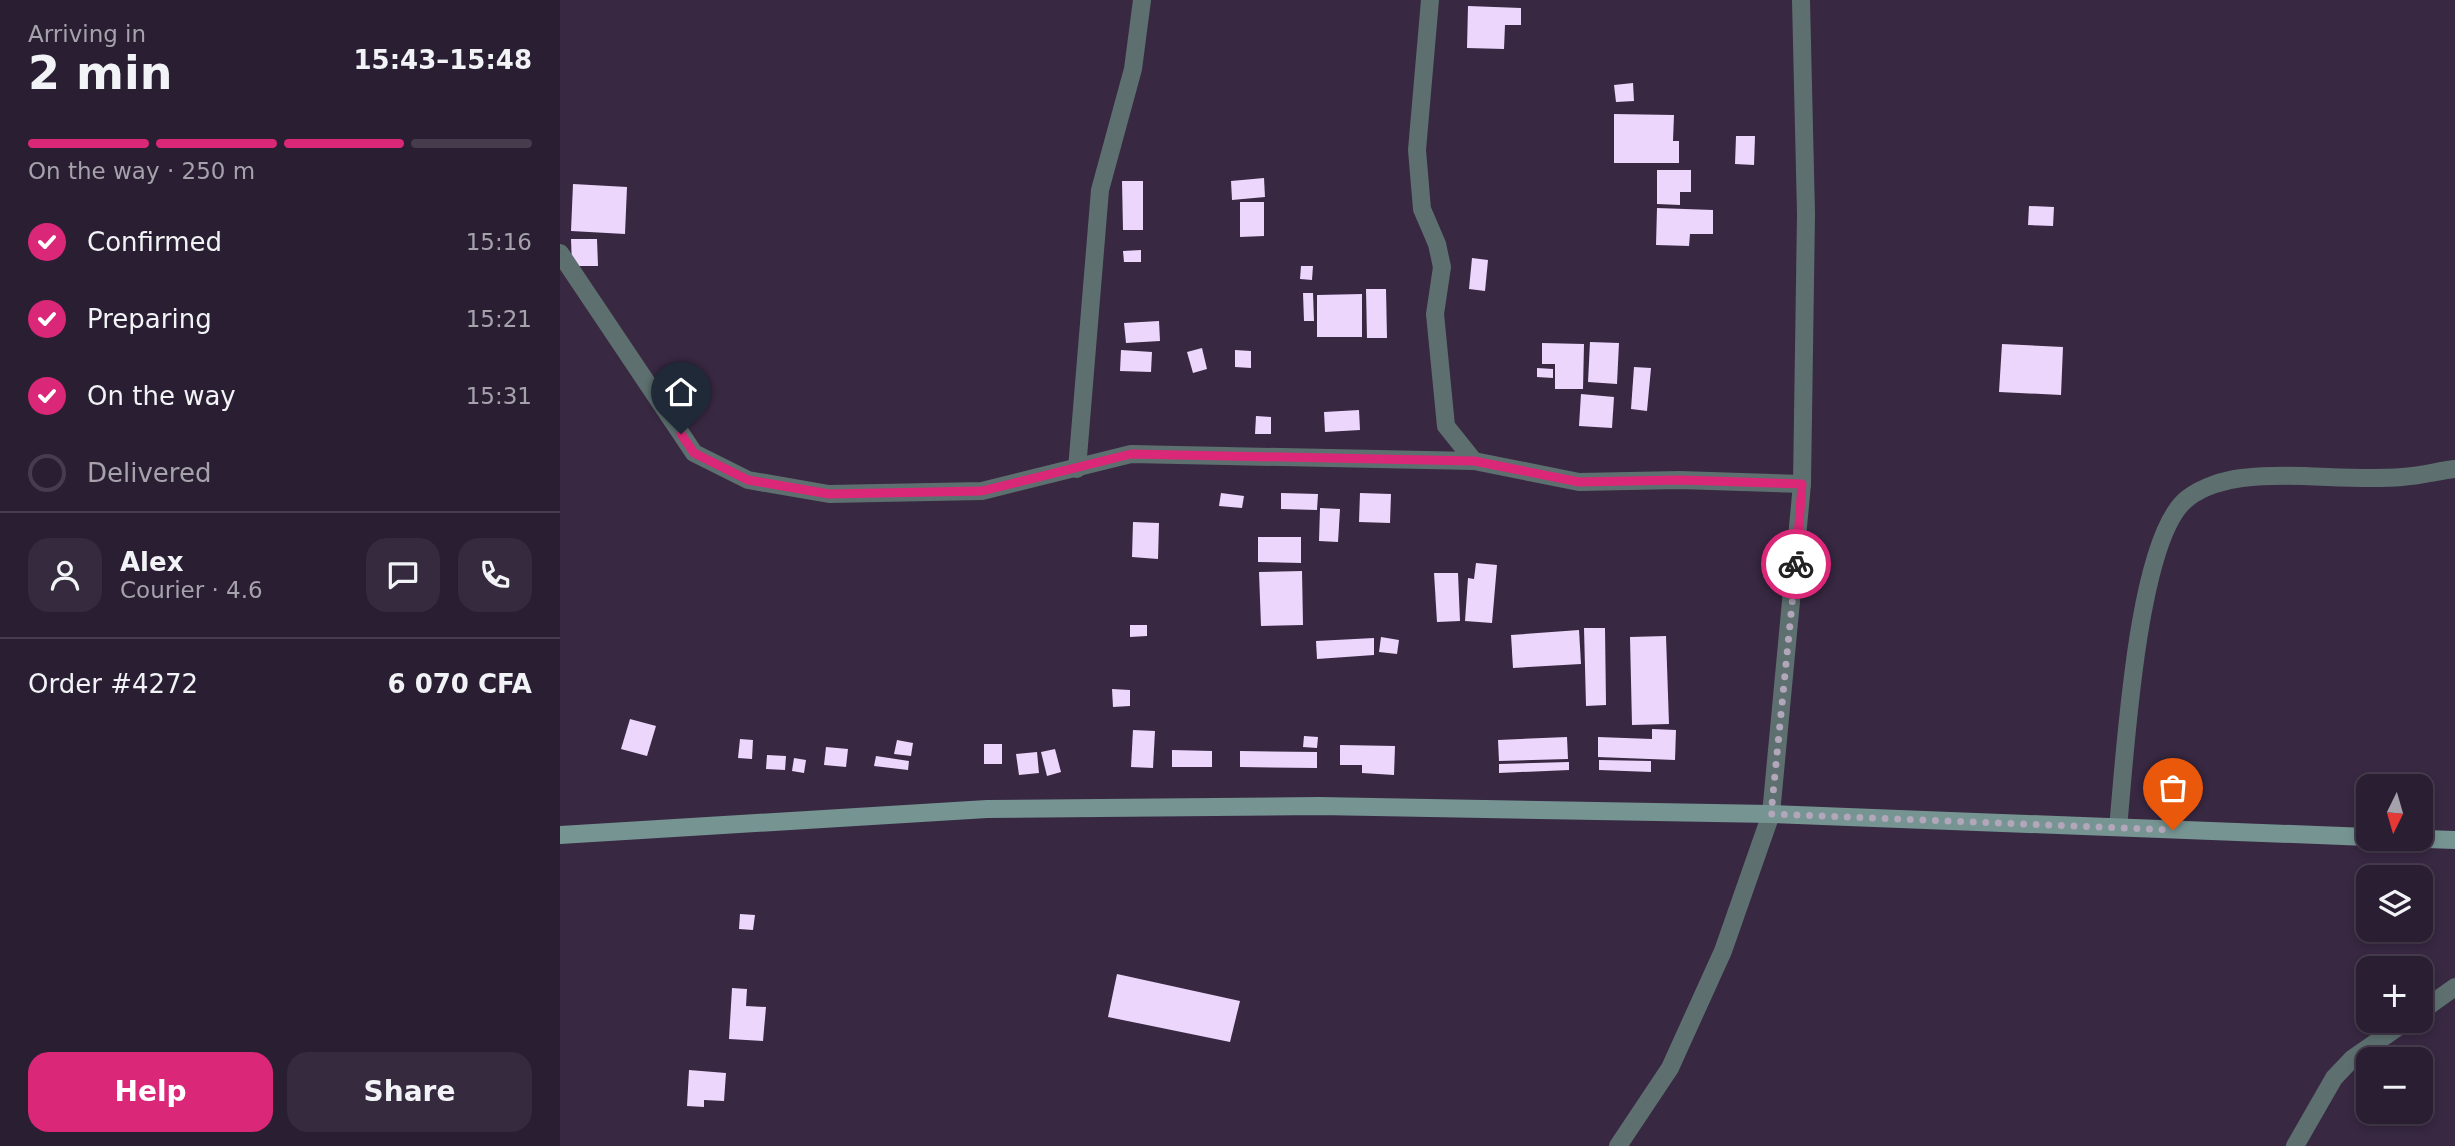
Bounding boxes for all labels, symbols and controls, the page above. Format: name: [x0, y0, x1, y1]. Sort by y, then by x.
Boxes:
text: Arriving in: [28, 21, 146, 47]
text: 15:43–15:48: [353, 45, 532, 75]
text: 2 min: [28, 46, 172, 100]
text: On the way · 250 m: [28, 158, 255, 184]
icon: check: [28, 223, 66, 261]
text: Confirmed: [87, 227, 222, 257]
text: 15:16: [466, 229, 532, 255]
icon: check: [28, 300, 66, 338]
text: Preparing: [87, 304, 212, 334]
text: 15:21: [466, 306, 532, 332]
pin: [651, 362, 711, 434]
icon: home: [662, 373, 700, 411]
icon: check: [28, 377, 66, 415]
text: On the way: [87, 381, 236, 411]
text: 15:31: [466, 383, 532, 409]
text: Delivered: [87, 458, 211, 488]
courier: [1761, 529, 1831, 599]
button: person: [28, 538, 102, 612]
button: chat: [366, 538, 440, 612]
button: phone: [458, 538, 532, 612]
icon: bike: [1777, 545, 1815, 583]
text: Alex: [120, 547, 183, 577]
text: Courier · 4.6: [120, 577, 263, 603]
text: Order #4272: [28, 669, 198, 699]
text: 6 070 CFA: [388, 669, 532, 699]
pin: [2143, 758, 2203, 830]
icon: bag: [2154, 769, 2192, 807]
north arrow: [2356, 774, 2432, 850]
map controls: [2356, 774, 2433, 1124]
button: layers: [2356, 865, 2433, 942]
button: +: [2356, 956, 2433, 1033]
button: −: [2356, 1047, 2433, 1124]
button: Help: [28, 1052, 273, 1132]
button: Share: [287, 1052, 532, 1132]

